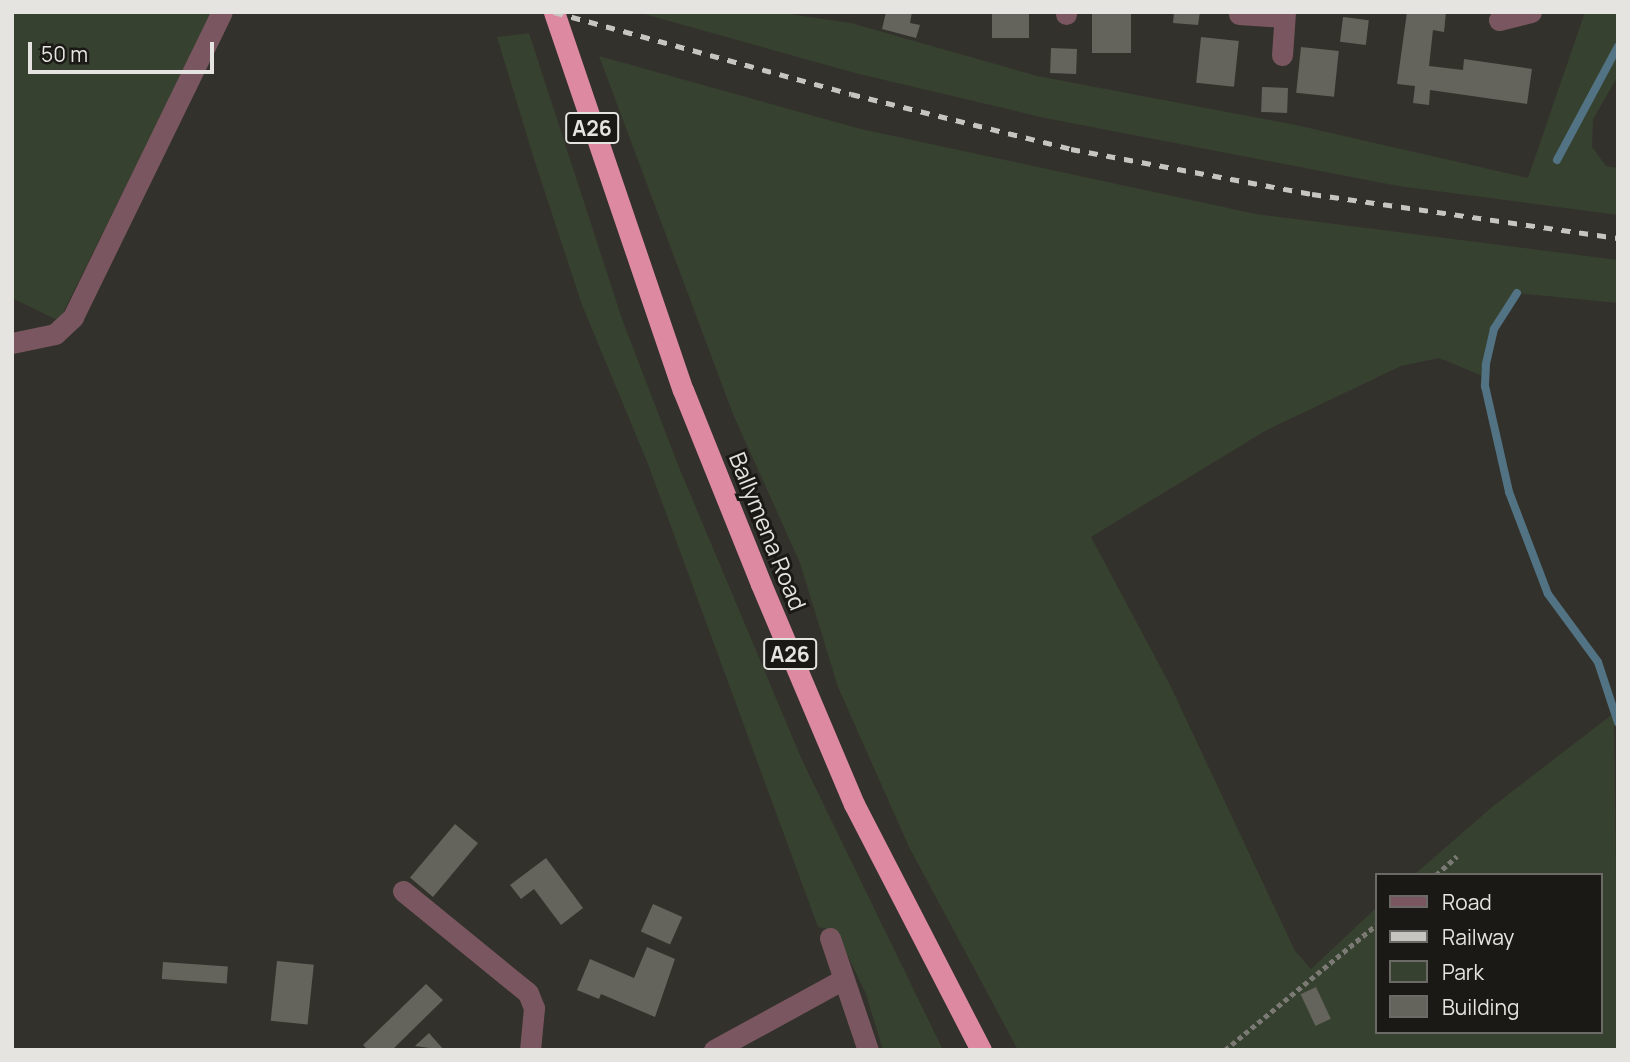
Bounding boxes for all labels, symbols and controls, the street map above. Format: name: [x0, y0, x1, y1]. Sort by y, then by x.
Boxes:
scale bar: [32, 28, 217, 72]
text: 50 m: [41, 40, 88, 68]
road number: A26: [564, 110, 620, 146]
street label: Ballymena Road: [724, 448, 812, 614]
road number: A26: [762, 636, 818, 672]
legend: [1374, 873, 1602, 1034]
text: Road: [1442, 888, 1492, 916]
text: Railway: [1442, 923, 1514, 951]
text: Park: [1442, 958, 1484, 986]
text: Building: [1442, 993, 1519, 1021]

